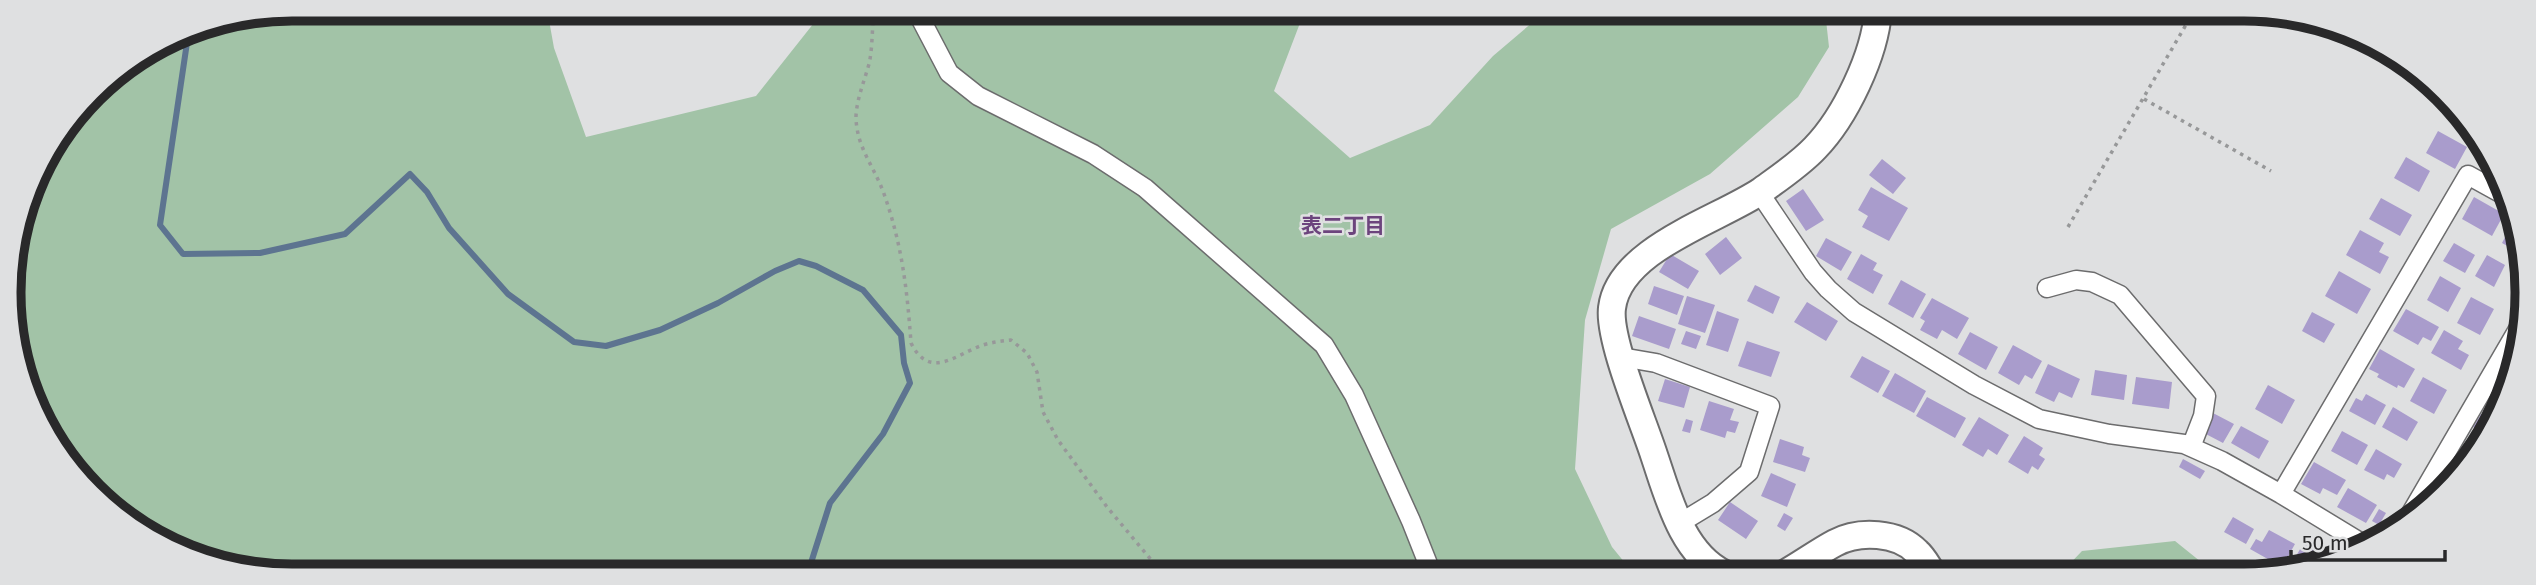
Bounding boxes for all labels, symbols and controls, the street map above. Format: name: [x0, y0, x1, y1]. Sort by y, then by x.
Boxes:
district label: 表二丁目: [1301, 213, 1385, 239]
scale bar: [2291, 518, 2445, 562]
text: 50 m: [2302, 530, 2348, 556]

